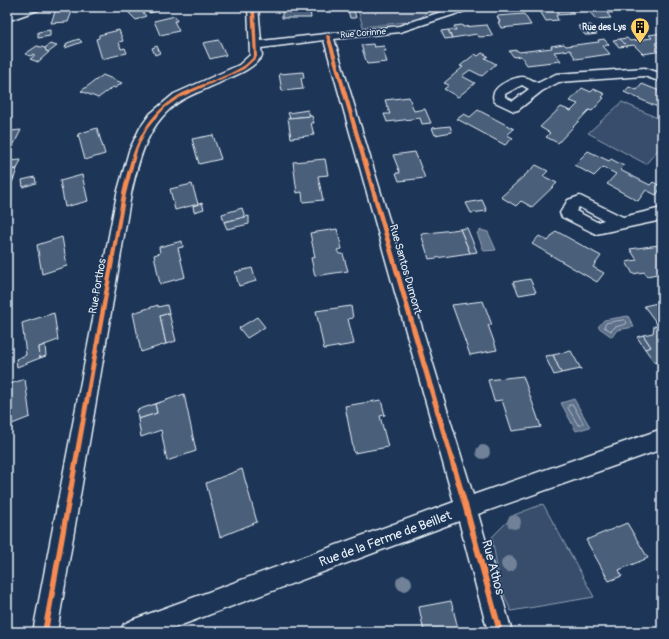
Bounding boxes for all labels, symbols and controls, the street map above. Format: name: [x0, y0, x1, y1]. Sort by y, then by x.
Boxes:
building icon: Rue des Lys: [629, 16, 651, 44]
place label: Rue des Lys: [582, 22, 627, 33]
street label: Rue Corinne: [340, 26, 387, 41]
street label: Rue Santos Dumont: [386, 223, 425, 316]
street label: Rue Porthos: [86, 257, 109, 315]
street label: Rue de la Ferme de Beillet: [317, 507, 455, 570]
street label: Rue Athos: [478, 538, 508, 596]

